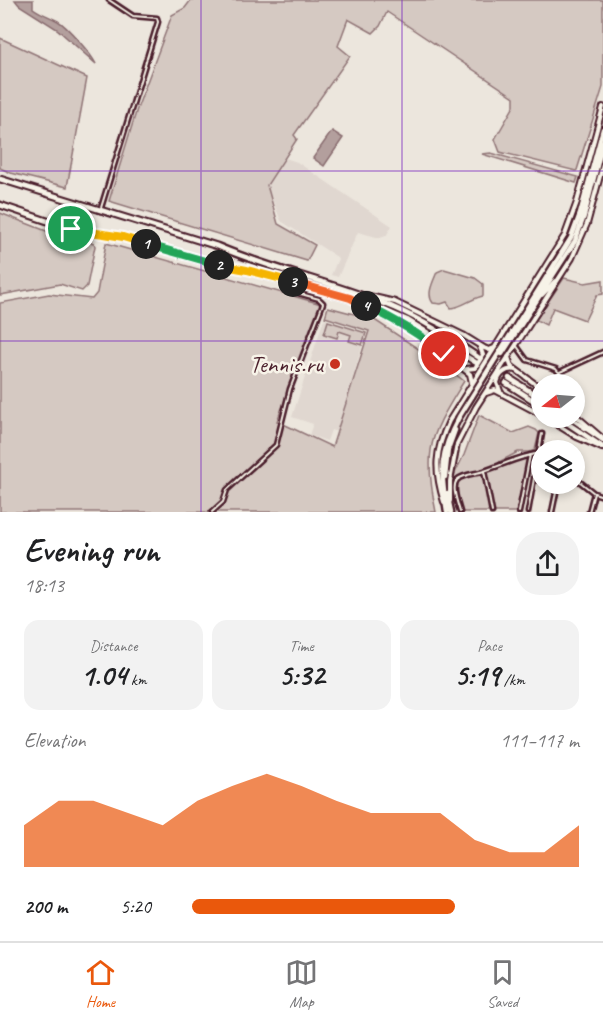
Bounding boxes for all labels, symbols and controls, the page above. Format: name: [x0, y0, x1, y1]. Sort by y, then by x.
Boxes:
pin: [45, 203, 96, 254]
icon: arrive: [54, 212, 87, 245]
pin: 1: [131, 229, 161, 259]
text: 1: [142, 234, 150, 254]
pin: 2: [204, 250, 234, 280]
text: 2: [215, 255, 223, 275]
pin: 3: [278, 267, 308, 297]
text: 3: [289, 272, 297, 292]
pin: 4: [351, 291, 381, 321]
text: 4: [362, 296, 370, 316]
pin: [418, 328, 469, 379]
icon: check: [427, 337, 460, 370]
place label: Tennis.ru: [250, 349, 325, 379]
marker: Tennis.ru: [328, 357, 342, 371]
north arrow: [531, 374, 585, 428]
map controls: [531, 374, 585, 494]
button: layers: [531, 440, 585, 494]
text: Evening run: [24, 529, 159, 571]
button: share: [516, 532, 579, 595]
text: 18:13: [24, 573, 64, 598]
text: Distance: [90, 636, 137, 656]
text: Time: [289, 636, 314, 656]
text: Pace: [477, 636, 502, 656]
text: 1.04: [81, 656, 127, 694]
text: 5:32: [279, 656, 324, 694]
text: 5:19: [454, 656, 500, 694]
text: km: [127, 670, 146, 690]
text: /km: [500, 670, 525, 690]
text: Elevation: [24, 728, 86, 753]
text: 111–117 m: [500, 728, 579, 753]
text: 200 m: [24, 894, 67, 919]
text: 5:20: [120, 894, 151, 919]
tab: Home: [84, 956, 117, 1012]
tab: Map: [285, 956, 318, 1012]
tab: Saved: [486, 956, 519, 1012]

